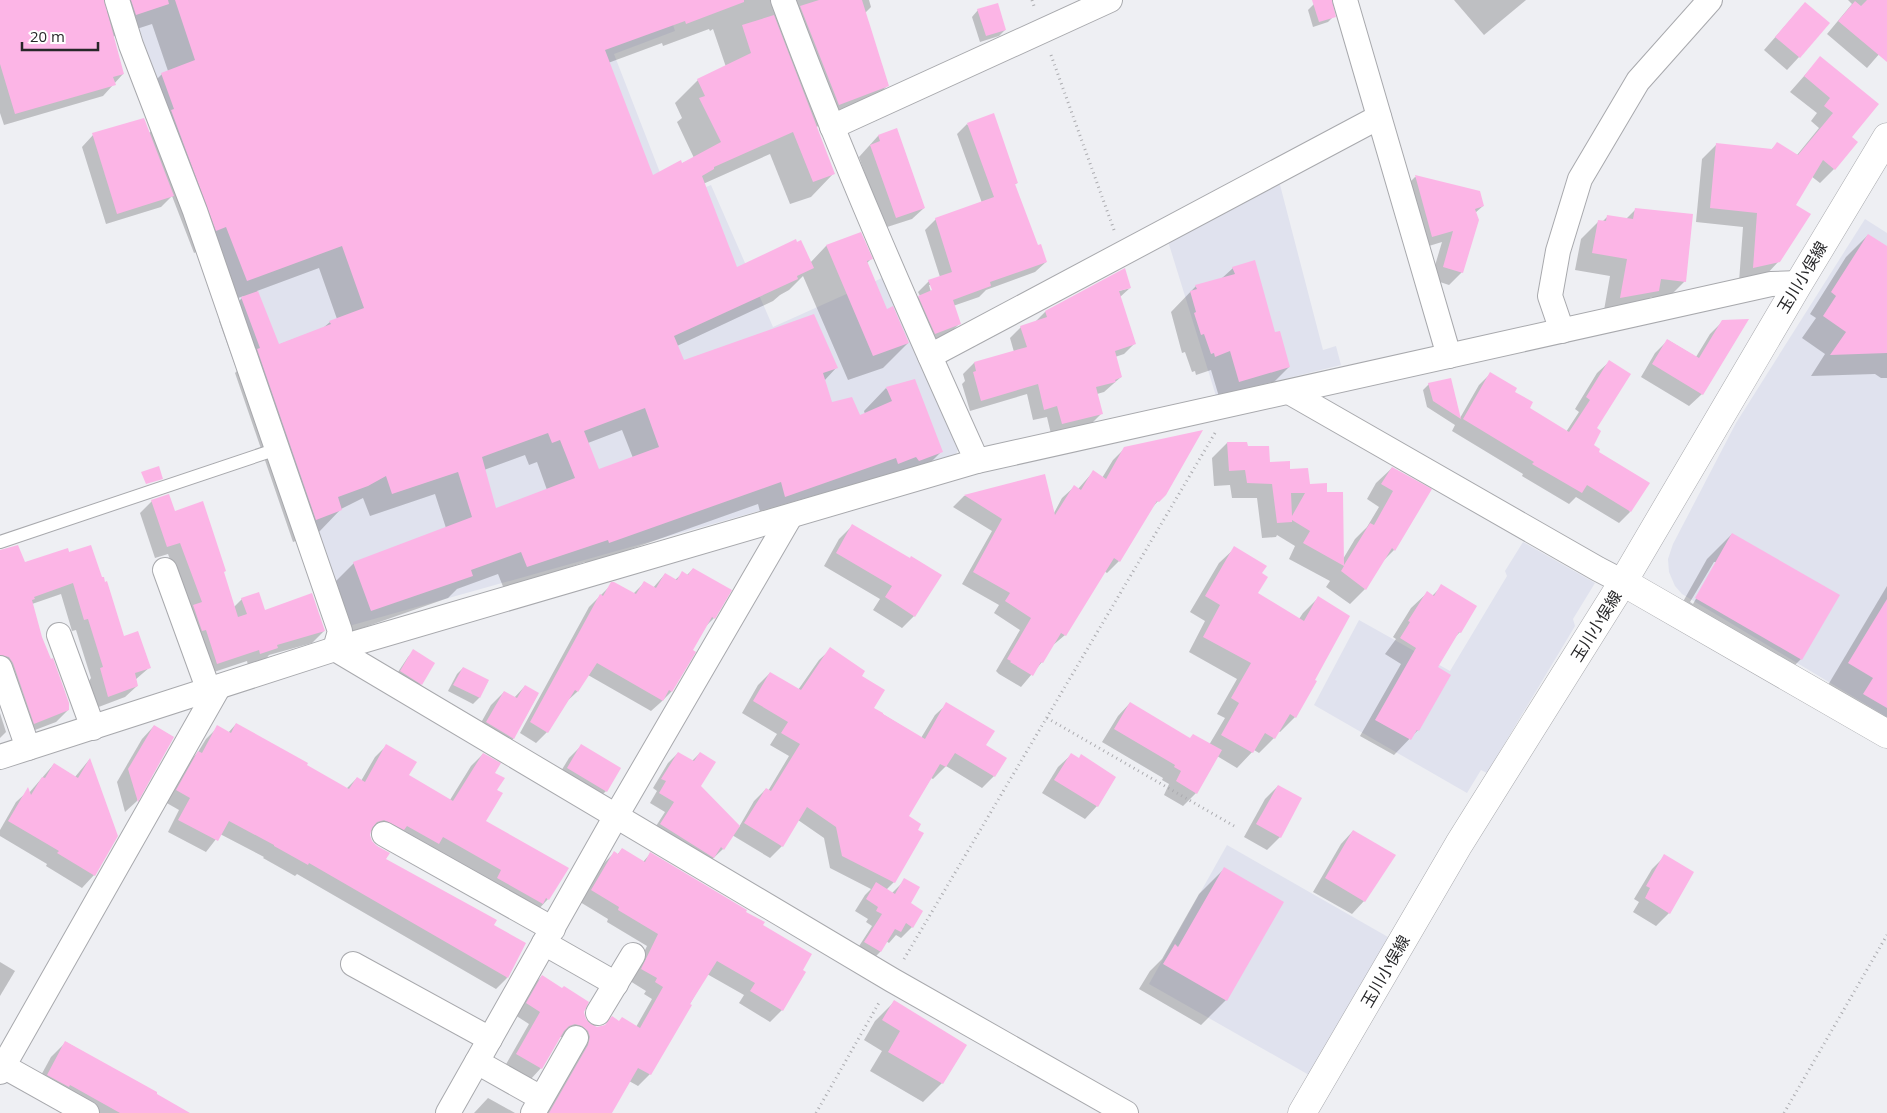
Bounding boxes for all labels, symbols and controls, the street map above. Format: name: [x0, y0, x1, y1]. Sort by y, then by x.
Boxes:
scale bar: [22, 20, 99, 52]
text: 20 m: [30, 26, 65, 46]
street label: 玉川小俣線: [1772, 237, 1832, 317]
street label: 玉川小俣線: [1565, 586, 1627, 666]
street label: 玉川小俣線: [1355, 931, 1415, 1011]

